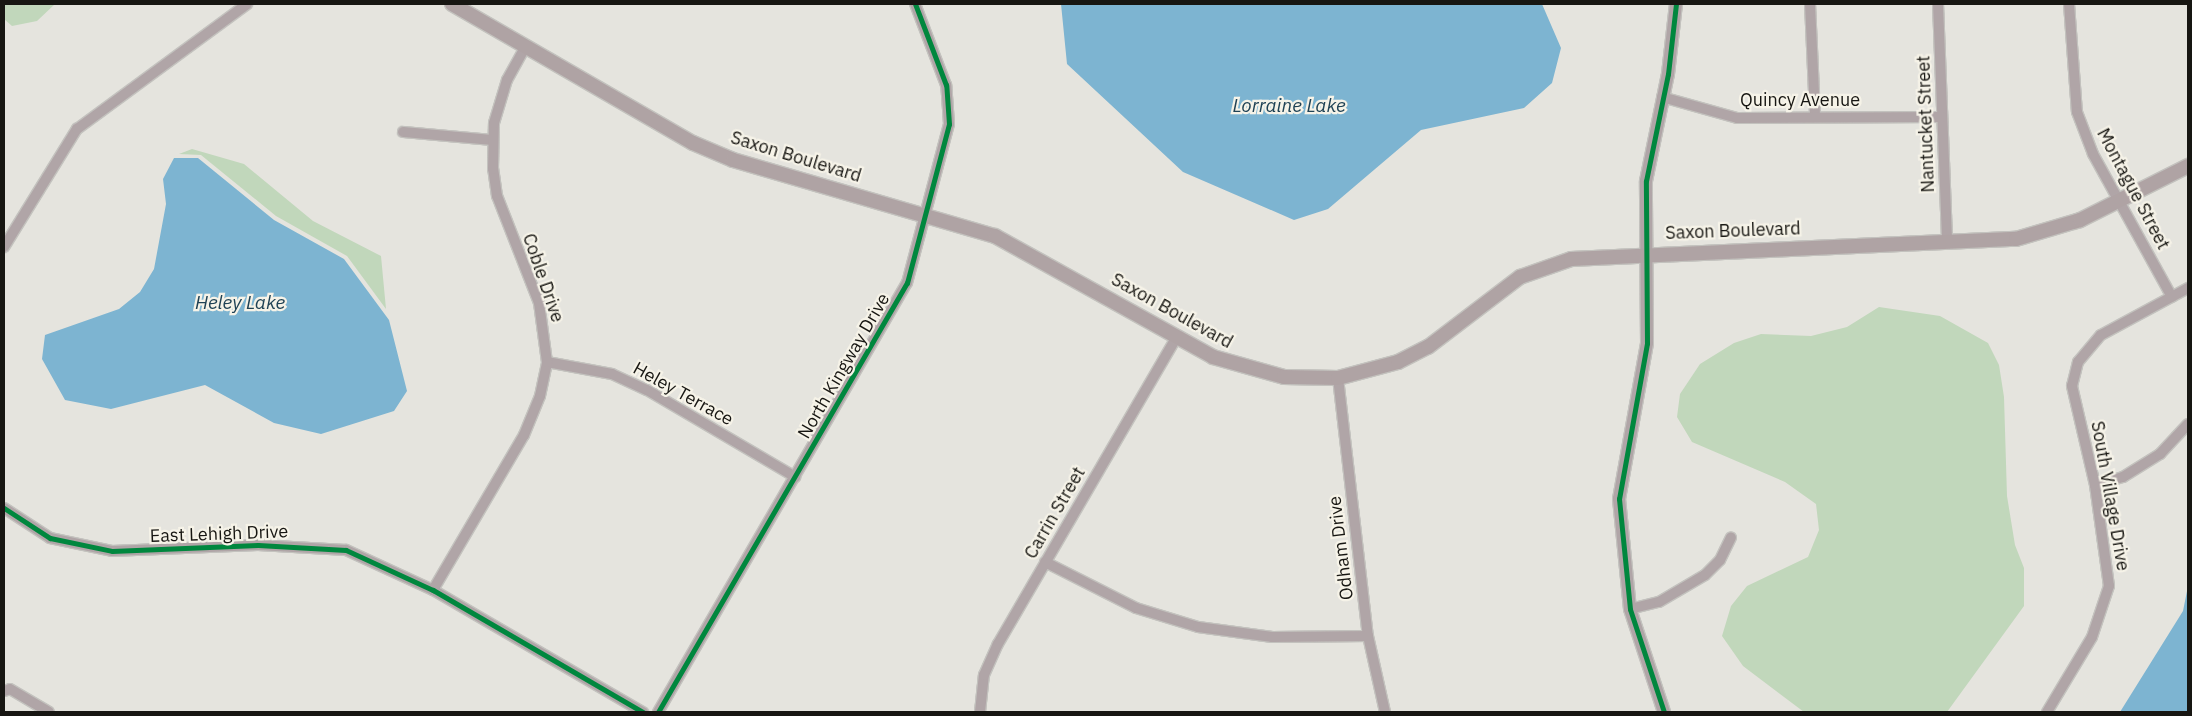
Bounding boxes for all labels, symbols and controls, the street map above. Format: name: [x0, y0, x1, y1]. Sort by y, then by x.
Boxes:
street label: Nantucket Street: [1913, 55, 1939, 193]
street label: Quincy Avenue: [1740, 89, 1860, 111]
water label: Lorraine Lake: [1232, 95, 1346, 117]
street label: Montague Street: [2092, 125, 2174, 253]
street label: Saxon Boulevard: [728, 127, 864, 187]
street label: Saxon Boulevard: [1665, 218, 1801, 244]
street label: Coble Drive: [518, 231, 568, 325]
street label: Saxon Boulevard: [1108, 269, 1236, 353]
street label: North Kingway Drive: [794, 290, 894, 442]
water label: Heley Lake: [195, 292, 285, 314]
street label: Heley Terrace: [629, 358, 737, 430]
street label: South Village Drive: [2086, 419, 2134, 573]
street label: Carrin Street: [1020, 463, 1090, 563]
street label: Odham Drive: [1324, 495, 1358, 601]
street label: East Lehigh Drive: [149, 521, 289, 547]

